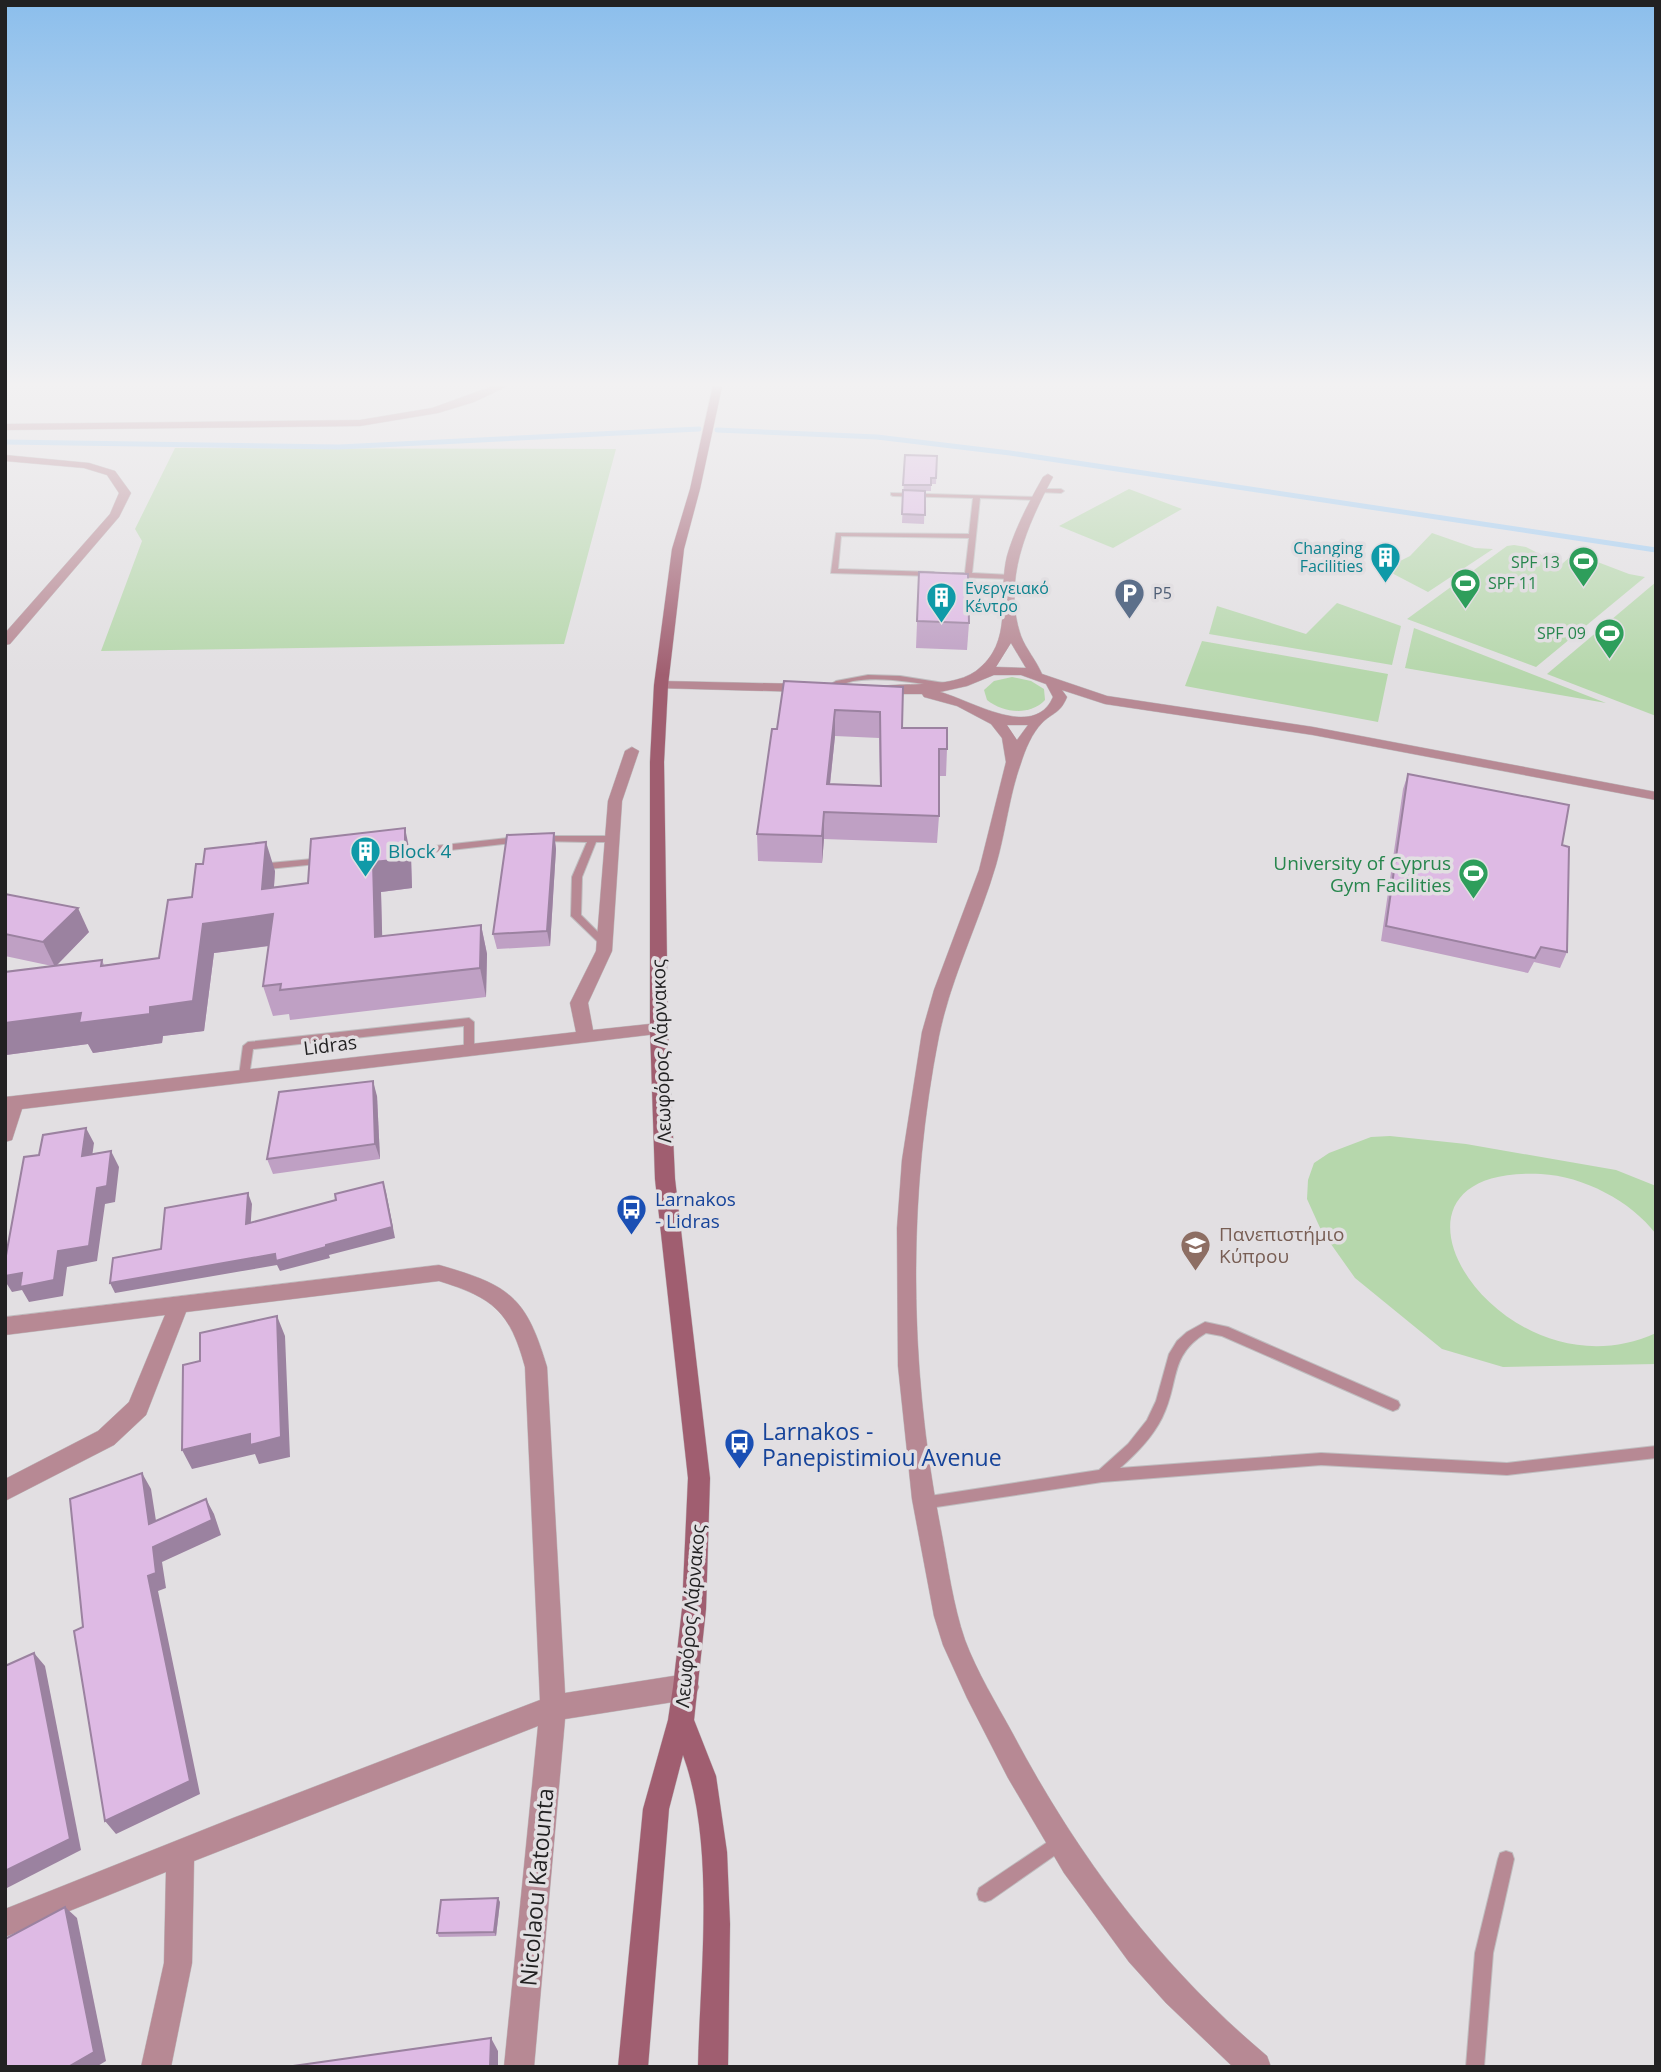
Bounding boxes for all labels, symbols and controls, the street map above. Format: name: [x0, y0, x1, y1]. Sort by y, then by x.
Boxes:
place label: Changing Facilities: [1293, 537, 1363, 577]
building icon: Changing Facilities: [1369, 540, 1403, 584]
sports icon: SPF 13: [1566, 545, 1600, 589]
place label: SPF 13: [1511, 551, 1560, 573]
sports icon: SPF 11: [1448, 566, 1482, 610]
place label: SPF 11: [1488, 572, 1537, 594]
parking icon: P5: [1113, 576, 1147, 620]
place label: Ενεργειακό Κέντρο: [965, 577, 1049, 617]
building icon: Ενεργειακό Κέντρο: [925, 580, 959, 624]
place label: P5: [1153, 582, 1172, 604]
sports icon: SPF 09: [1592, 616, 1626, 660]
place label: SPF 09: [1537, 622, 1586, 644]
building icon: Block 4: [348, 834, 382, 878]
place label: Block 4: [388, 838, 452, 864]
place label: University of Cyprus Gym Facilities: [1273, 850, 1451, 898]
sports icon: University of Cyprus Gym Facilities: [1457, 857, 1491, 901]
street label: Λεωφόρος Λάρνακος: [645, 959, 677, 1143]
street label: Lidras: [302, 1029, 358, 1061]
place label: Larnakos - Lidras: [655, 1186, 736, 1234]
bus stop icon: Larnakos - Lidras: [615, 1193, 649, 1237]
place label: Πανεπιστήμιο Κύπρου: [1219, 1221, 1345, 1269]
school or university icon: Πανεπιστήμιο Κύπρου: [1179, 1228, 1213, 1272]
place label: Larnakos - Panepistimiou Avenue: [762, 1415, 1002, 1473]
bus stop icon: Larnakos - Panepistimiou Avenue: [722, 1427, 756, 1471]
street label: Λεωφόρος Λάρνακος: [669, 1523, 711, 1709]
street label: Nicolaou Katounta: [511, 1787, 561, 1987]

